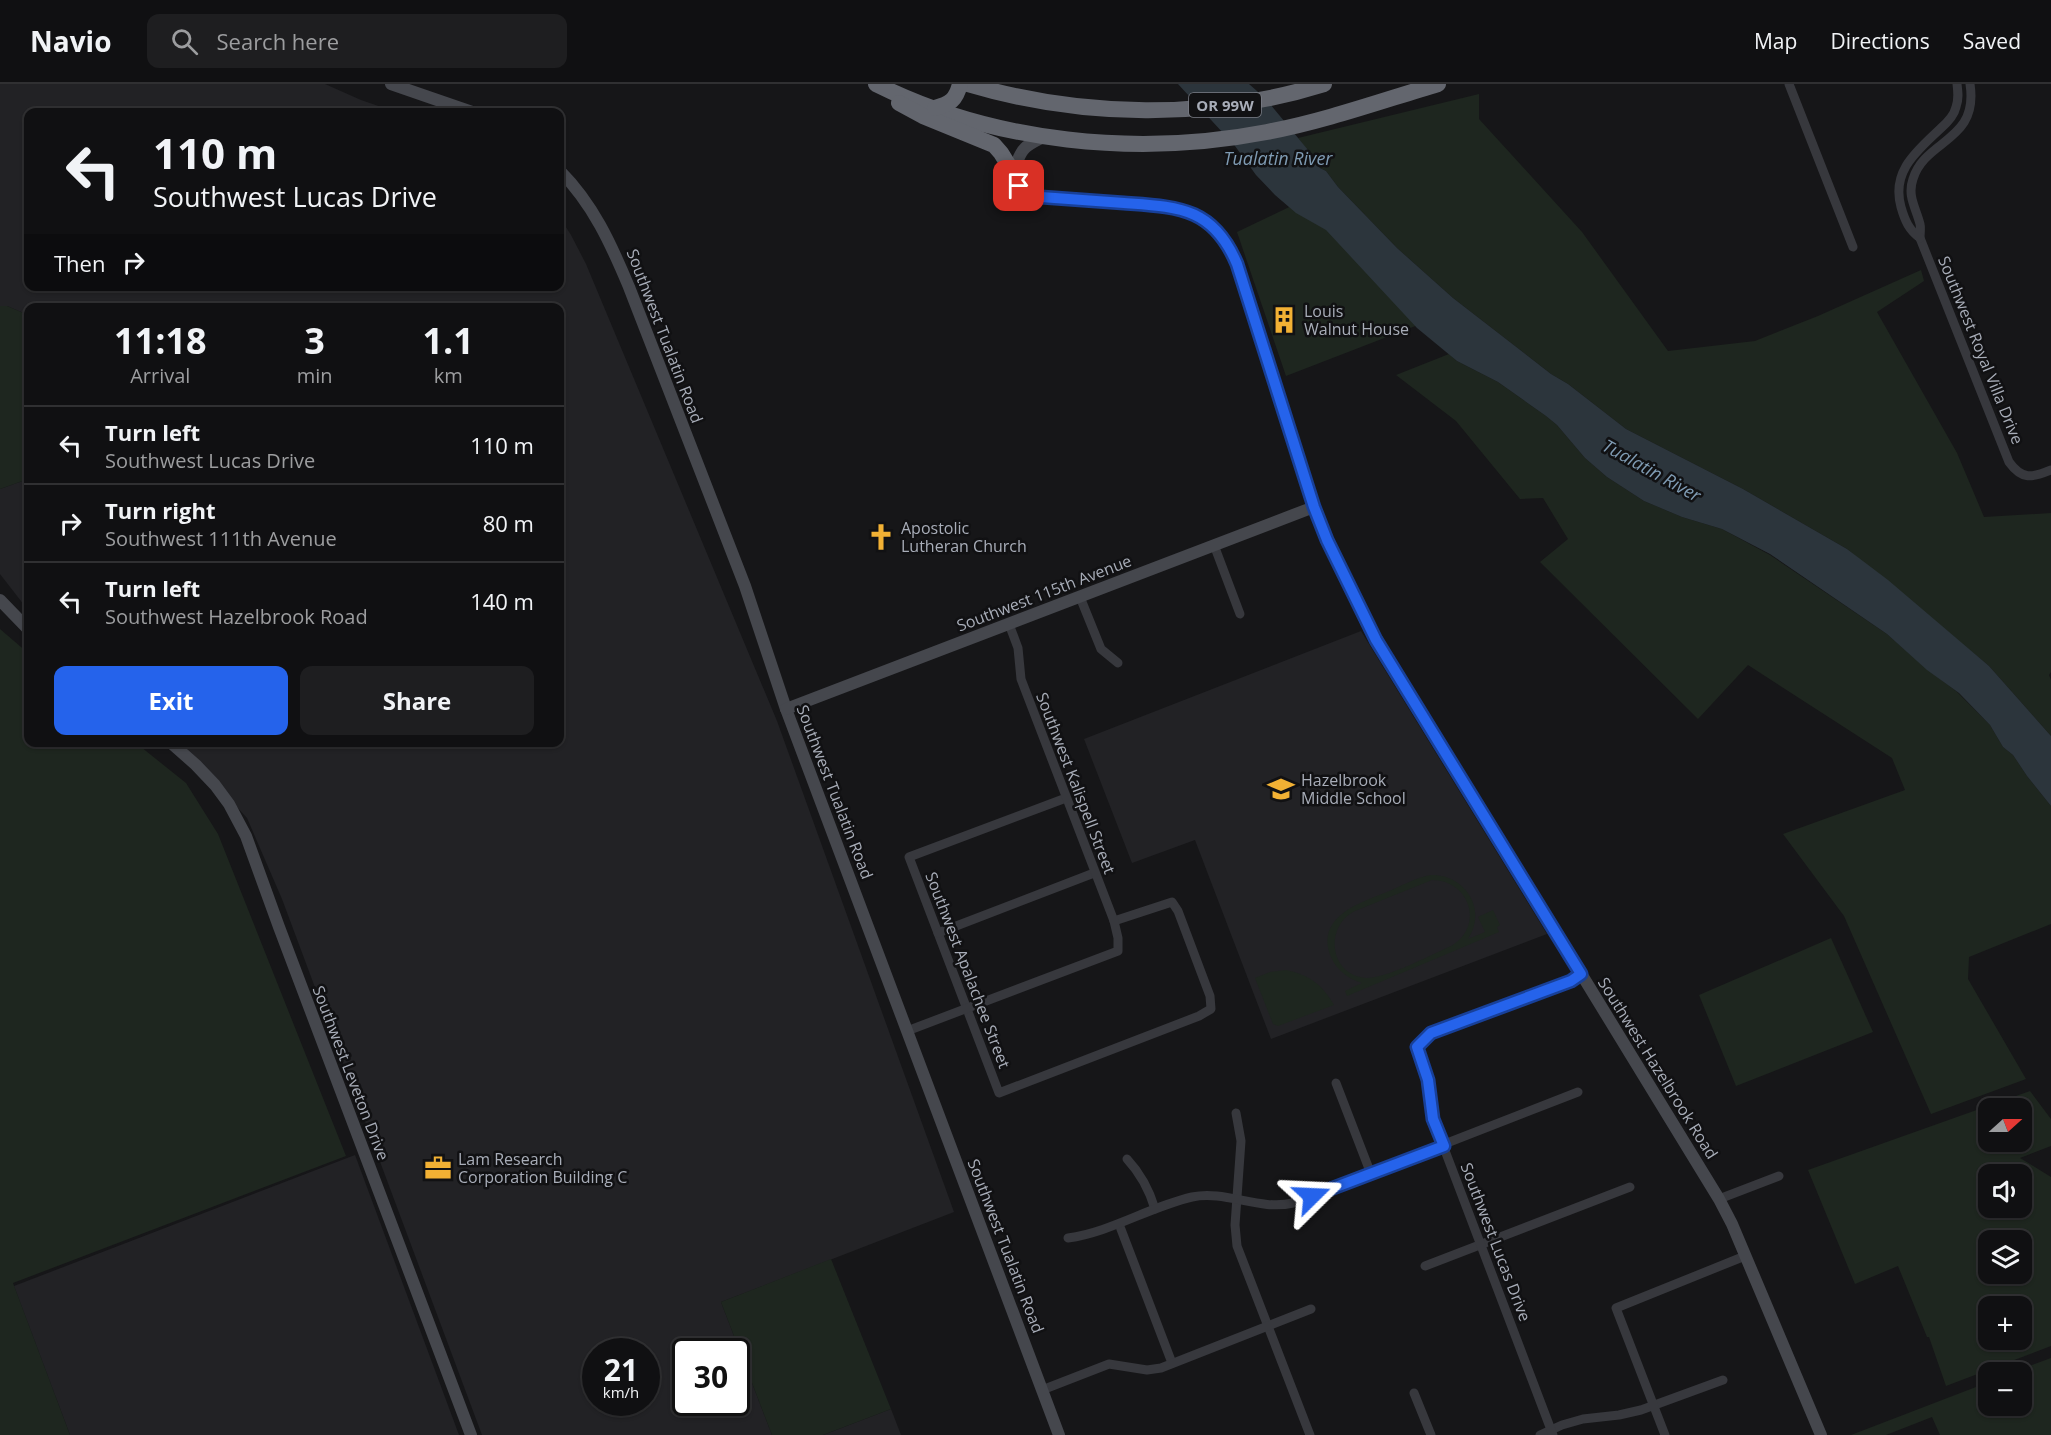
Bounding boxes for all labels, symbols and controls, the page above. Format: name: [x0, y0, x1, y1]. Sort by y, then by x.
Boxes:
search box: [147, 14, 567, 68]
text: Navio: [30, 22, 111, 60]
icon: search: [168, 25, 201, 58]
text: Search here: [216, 26, 339, 56]
text: Map: [1754, 27, 1797, 55]
text: Directions: [1830, 27, 1930, 55]
text: Saved: [1963, 27, 2021, 55]
road number: OR 99W: [1189, 93, 1261, 117]
text: 110 m: [153, 124, 277, 181]
icon: left: [54, 132, 132, 210]
water label: Tualatin River: [1224, 146, 1333, 170]
pin: [993, 160, 1044, 211]
icon: arrive: [1002, 169, 1035, 202]
text: Southwest Lucas Drive: [153, 178, 437, 215]
icon: right: [117, 246, 150, 279]
street label: Southwest Tualatin Road: [622, 246, 708, 426]
text: Then: [54, 248, 105, 278]
street label: Southwest Royal Villa Drive: [1933, 253, 2029, 447]
place label: Louis Walnut House: [1304, 300, 1409, 340]
building icon: Louis Walnut House: [1269, 305, 1299, 335]
text: 11:18: [114, 316, 207, 365]
text: 3: [304, 316, 325, 365]
text: 1.1: [423, 316, 474, 365]
text: Arrival: [130, 362, 190, 389]
text: min: [297, 362, 332, 389]
text: km: [434, 362, 463, 389]
text: Turn left: [105, 417, 200, 447]
icon: left: [54, 429, 87, 462]
text: 110 m: [470, 430, 534, 460]
water label: Tualatin River: [1599, 433, 1706, 507]
text: Southwest Lucas Drive: [105, 447, 315, 474]
text: Turn right: [105, 495, 216, 525]
icon: right: [54, 507, 87, 540]
text: 80 m: [483, 508, 534, 538]
place label: Apostolic Lutheran Church: [901, 517, 1027, 557]
church icon: Apostolic Lutheran Church: [866, 522, 896, 552]
text: Southwest 111th Avenue: [105, 525, 337, 552]
street label: Southwest 115th Avenue: [954, 550, 1135, 636]
text: Turn left: [105, 573, 200, 603]
icon: left: [54, 585, 87, 618]
text: 140 m: [470, 586, 534, 616]
text: Southwest Hazelbrook Road: [105, 603, 368, 630]
button: Exit: [54, 666, 288, 735]
button: Share: [300, 666, 534, 735]
street label: Southwest Kalispell Street: [1031, 689, 1121, 877]
street label: Southwest Tualatin Road: [792, 702, 878, 882]
place label: Hazelbrook Middle School: [1301, 769, 1406, 809]
school or university icon: Hazelbrook Middle School: [1266, 774, 1296, 804]
street label: Southwest Apalachee Street: [920, 869, 1016, 1072]
street label: Southwest Hazelbrook Road: [1593, 973, 1723, 1163]
street label: Southwest Leveton Drive: [308, 983, 394, 1163]
north arrow: [1978, 1098, 2032, 1152]
map controls: [1978, 1098, 2032, 1416]
place label: Lam Research Corporation Building C: [458, 1148, 627, 1188]
office icon: Lam Research Corporation Building C: [423, 1153, 453, 1183]
street label: Southwest Tualatin Road: [963, 1156, 1049, 1336]
street label: Southwest Lucas Drive: [1456, 1160, 1536, 1324]
position arrow: [1280, 1164, 1344, 1228]
button: sound: [1978, 1164, 2032, 1218]
button: layers: [1978, 1230, 2032, 1284]
button: +: [1978, 1296, 2032, 1350]
speed limit sign: 30: [672, 1338, 750, 1416]
text: 21: [604, 1349, 638, 1390]
button: −: [1978, 1362, 2032, 1416]
text: km/h: [603, 1382, 639, 1402]

